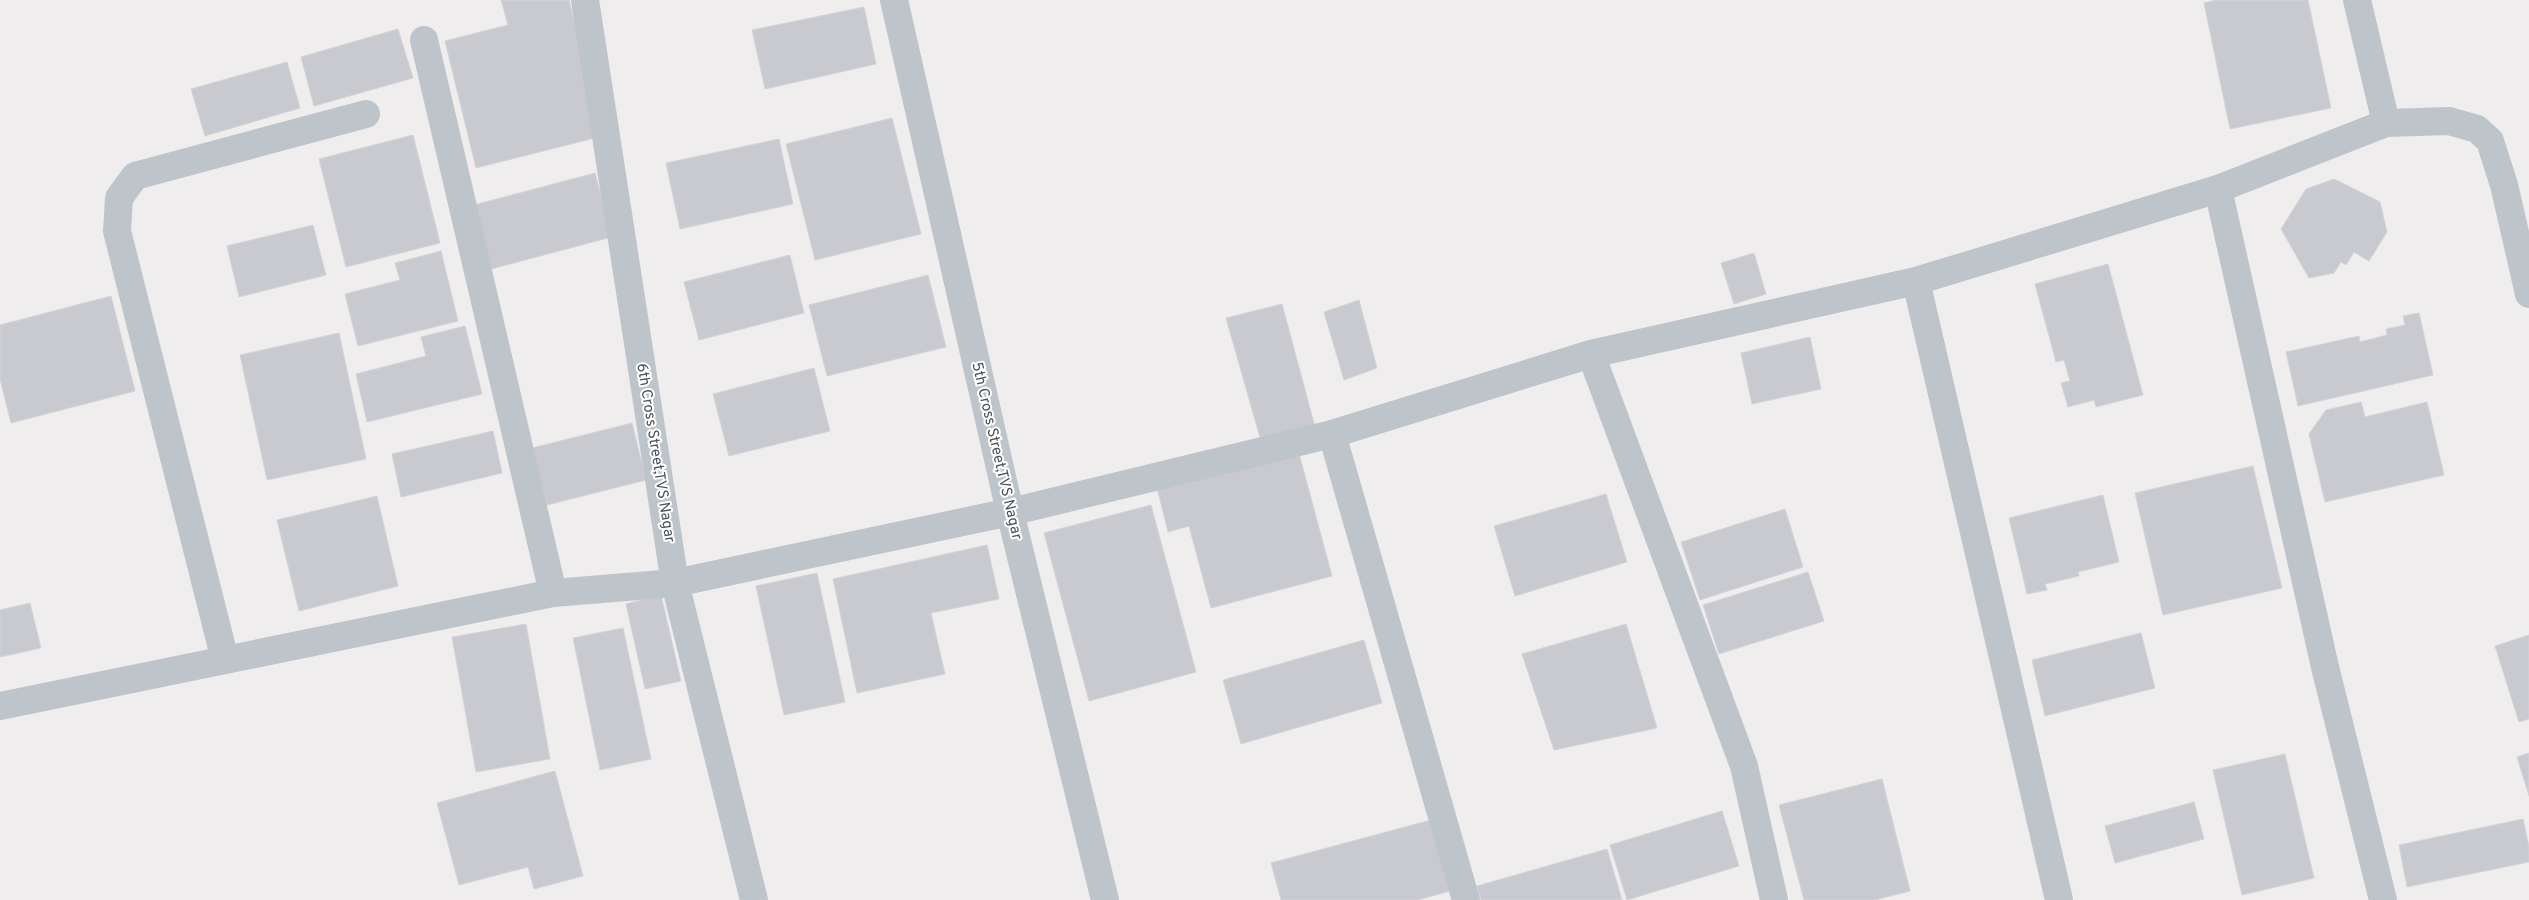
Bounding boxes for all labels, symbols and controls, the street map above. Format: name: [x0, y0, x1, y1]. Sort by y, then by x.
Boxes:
street label: 5th Cross Street,TVS Nagar: [966, 360, 1026, 542]
street label: 6th Cross Street,TVS Nagar: [631, 362, 679, 544]

